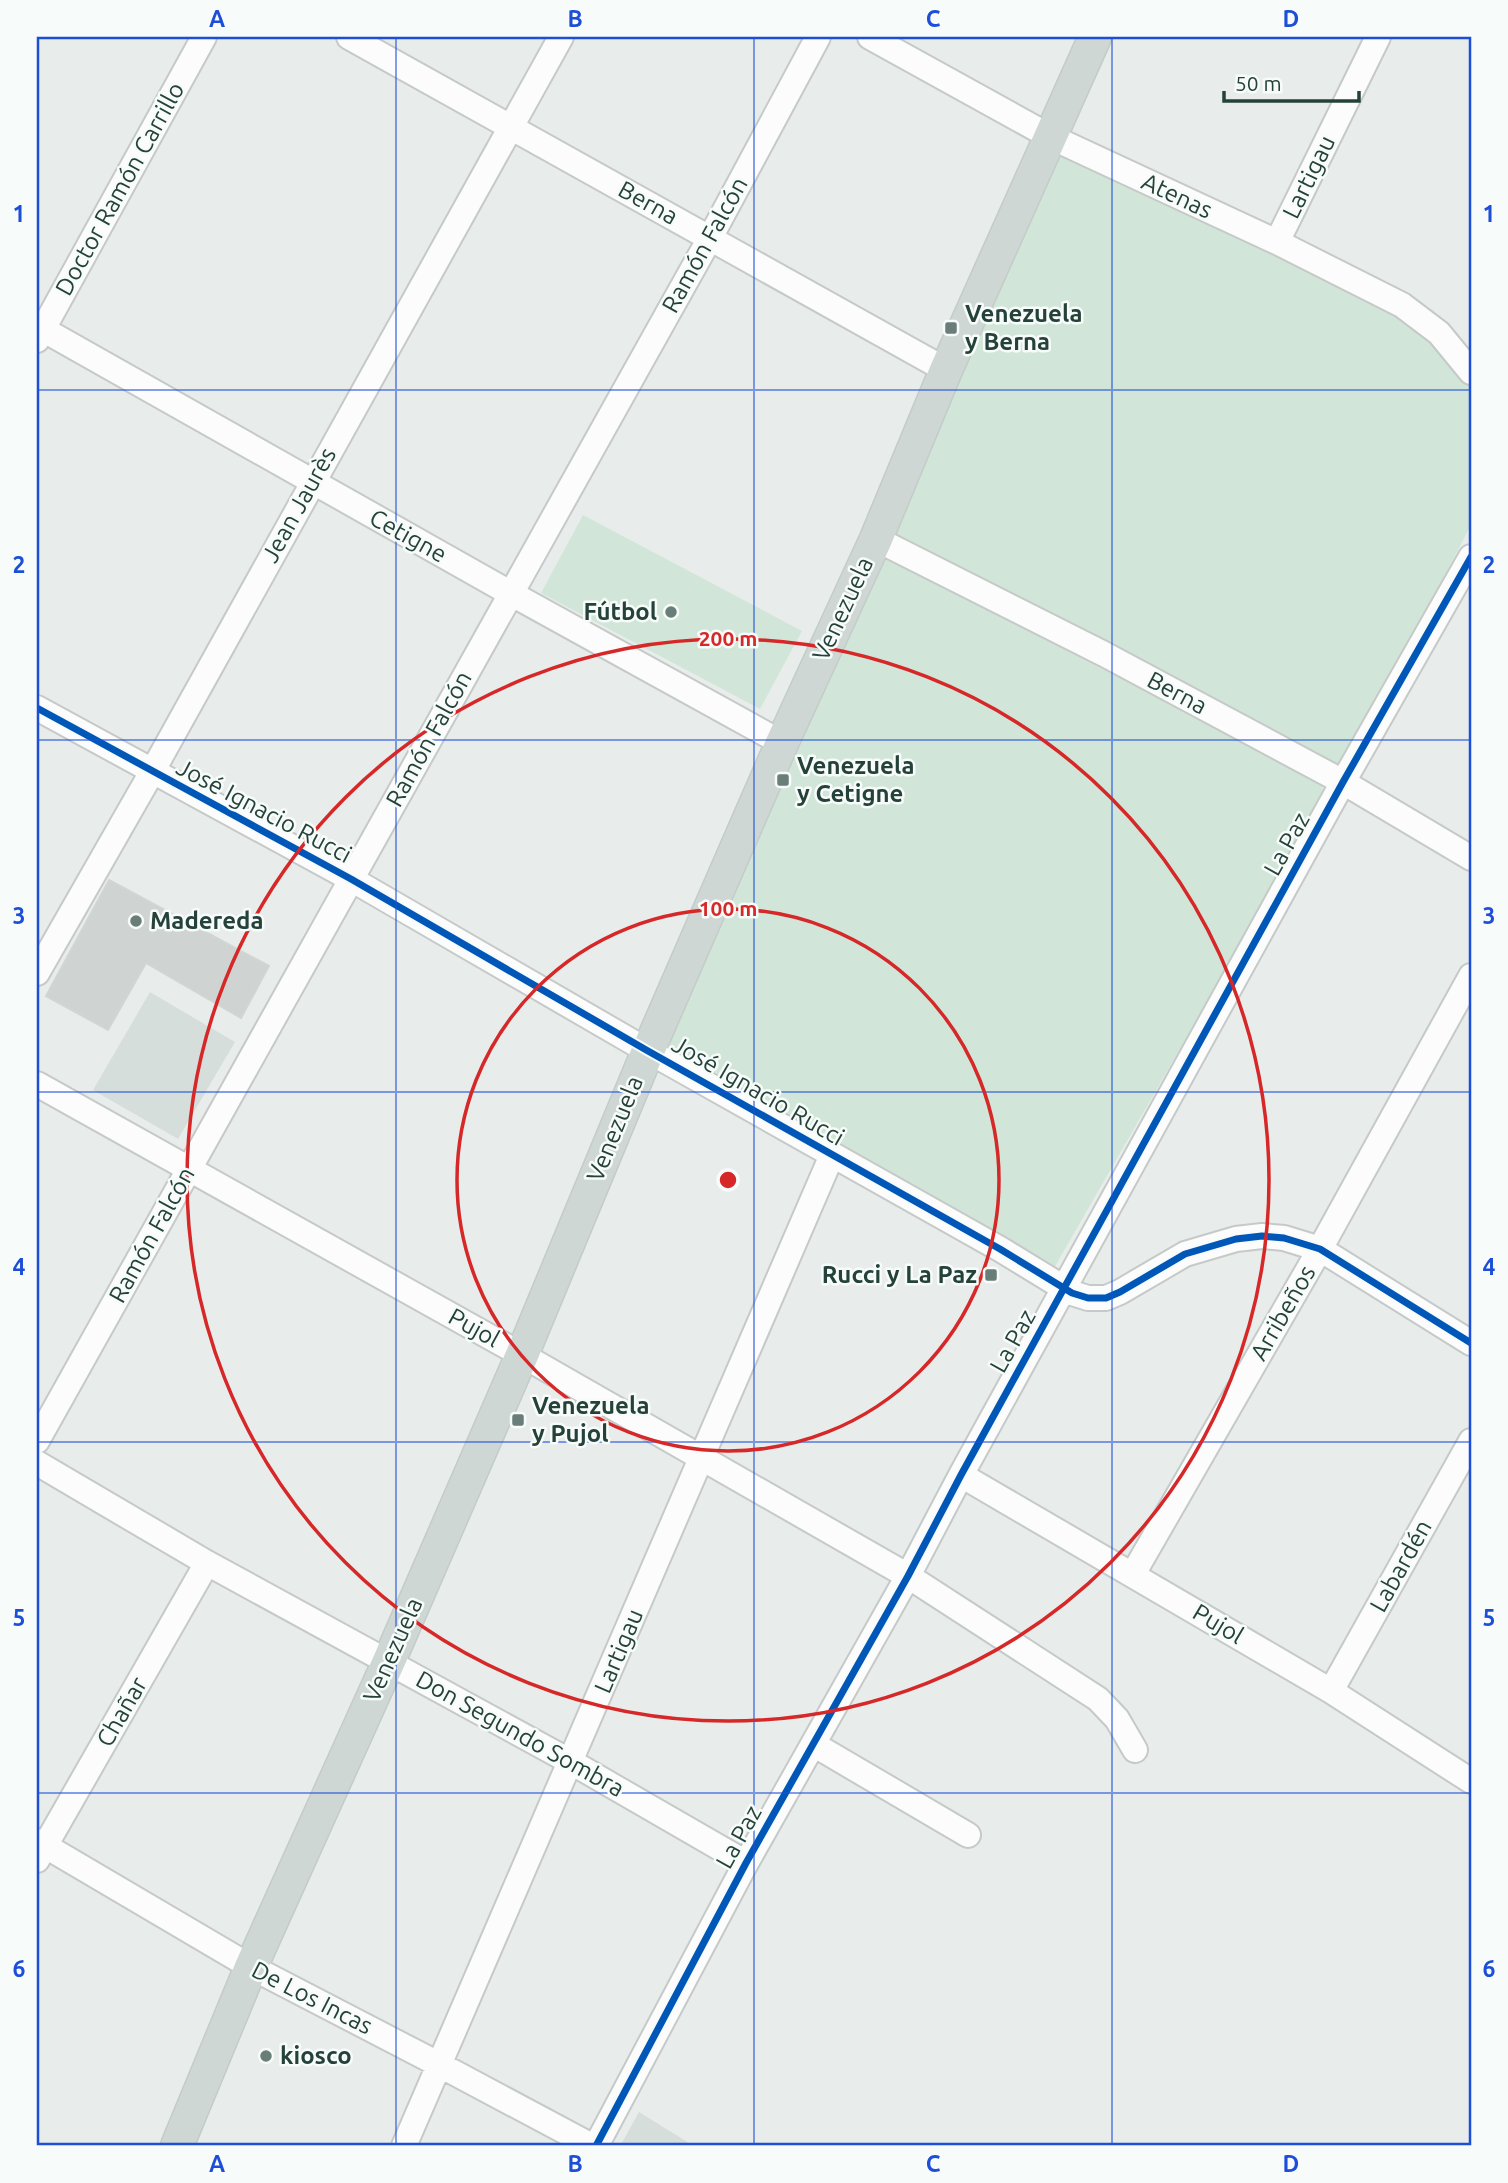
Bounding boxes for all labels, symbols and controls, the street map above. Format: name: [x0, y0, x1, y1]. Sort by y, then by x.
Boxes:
text: A: [209, 6, 225, 31]
text: B: [567, 6, 583, 31]
text: C: [926, 6, 941, 31]
text: D: [1283, 6, 1299, 31]
scale bar: [1224, 60, 1359, 104]
text: 50 m: [1235, 71, 1282, 95]
street label: Doctor Ramón Carrillo: [50, 78, 189, 300]
street label: Lartigau: [1277, 131, 1340, 223]
street label: Atenas: [1138, 168, 1217, 224]
street label: Ramón Falcón: [656, 172, 753, 317]
street label: Berna: [614, 175, 683, 230]
text: 1: [13, 201, 25, 226]
text: 1: [1483, 201, 1495, 226]
place label: Venezuela y Berna: [965, 300, 1083, 355]
marker: Venezuela y Berna: [943, 320, 959, 336]
street label: Jean Jaurès: [256, 443, 341, 567]
street label: Cetigne: [365, 503, 452, 568]
text: 2: [13, 552, 25, 577]
text: 2: [1483, 552, 1495, 577]
street label: Venezuela: [807, 553, 878, 665]
place label: Fútbol: [583, 598, 657, 625]
marker: Fútbol: [663, 604, 679, 620]
text: 200 m: [699, 626, 757, 650]
street label: Ramón Falcón: [380, 666, 477, 811]
street label: Berna: [1143, 666, 1212, 719]
place label: Venezuela y Cetigne: [797, 752, 915, 807]
street label: José Ignacio Rucci: [172, 753, 356, 868]
marker: Venezuela y Cetigne: [775, 772, 791, 788]
street label: La Paz: [1258, 808, 1315, 880]
text: 100 m: [699, 896, 757, 920]
text: 3: [13, 903, 25, 928]
text: 3: [1483, 903, 1495, 928]
place label: Madereda: [150, 907, 264, 934]
marker: Madereda: [128, 913, 144, 929]
street label: José Ignacio Rucci: [667, 1030, 849, 1151]
street label: Venezuela: [581, 1072, 648, 1185]
street label: Ramón Falcón: [103, 1162, 200, 1307]
centre of rings: [716, 1168, 740, 1192]
text: 4: [13, 1254, 26, 1279]
text: 4: [1483, 1254, 1496, 1279]
street label: Arribeños: [1245, 1260, 1321, 1365]
place label: Rucci y La Paz: [822, 1261, 977, 1288]
marker: Rucci y La Paz: [983, 1267, 999, 1283]
street label: Pujol: [444, 1303, 504, 1353]
street label: La Paz: [984, 1305, 1041, 1377]
place label: Venezuela y Pujol: [532, 1392, 650, 1447]
marker: Venezuela y Pujol: [510, 1412, 526, 1428]
street label: Labardén: [1364, 1515, 1437, 1616]
street label: Venezuela: [358, 1593, 428, 1706]
street label: Pujol: [1188, 1598, 1248, 1649]
text: 5: [13, 1605, 25, 1630]
street label: Lartigau: [589, 1605, 648, 1697]
text: 5: [1483, 1605, 1495, 1630]
street label: Don Segundo Sombra: [412, 1665, 629, 1802]
street label: Chañar: [91, 1672, 152, 1751]
street label: La Paz: [710, 1801, 767, 1873]
text: 6: [13, 1956, 26, 1981]
street label: De Los Incas: [247, 1956, 377, 2039]
text: 6: [1483, 1956, 1496, 1981]
place label: kiosco: [280, 2042, 352, 2069]
marker: kiosco: [258, 2048, 274, 2064]
text: A: [209, 2151, 225, 2176]
text: B: [567, 2151, 583, 2176]
text: C: [926, 2151, 941, 2176]
text: D: [1283, 2151, 1299, 2176]

